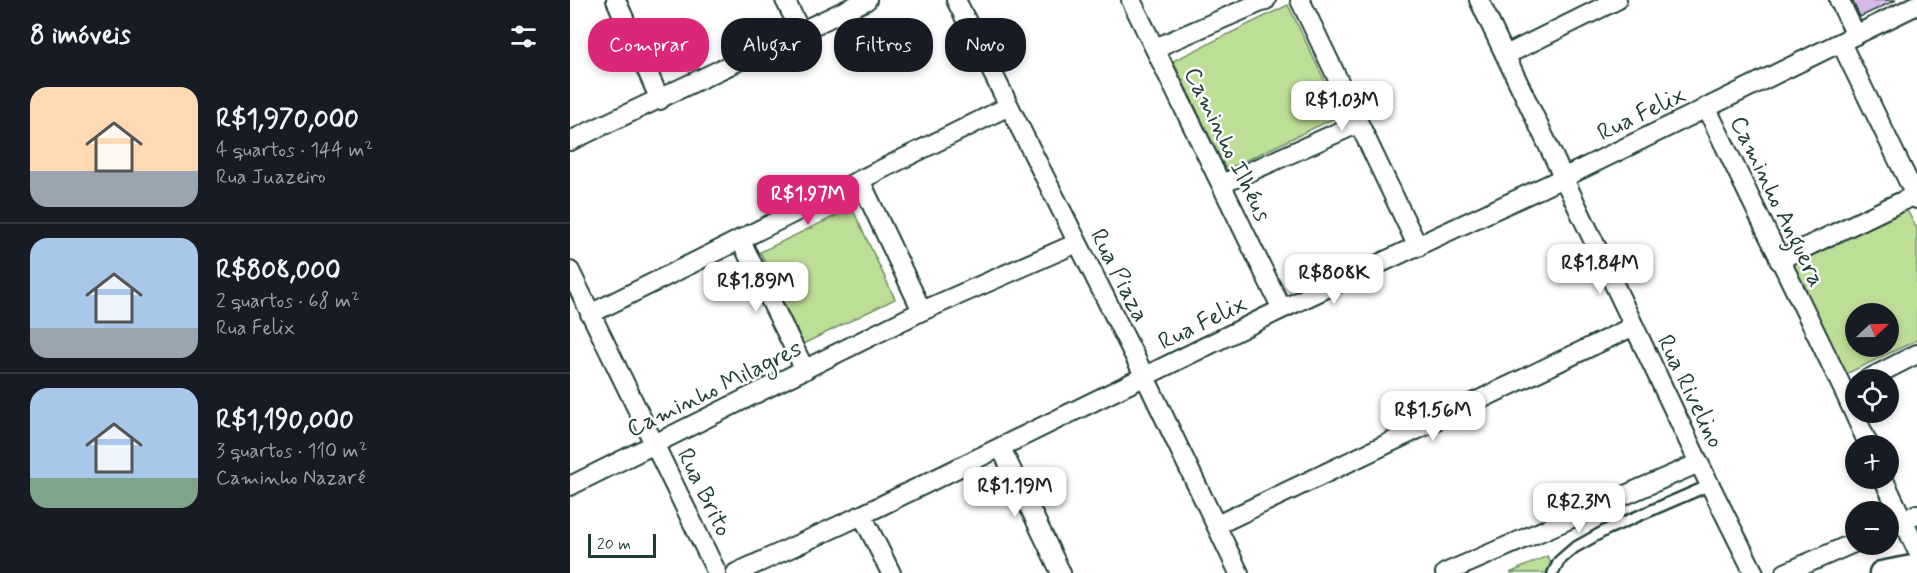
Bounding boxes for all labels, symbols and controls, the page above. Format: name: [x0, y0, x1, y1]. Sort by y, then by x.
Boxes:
chip: Comprar: [588, 18, 709, 72]
chip: Alugar: [721, 18, 822, 72]
chip: Filtros: [834, 18, 933, 72]
chip: Novo: [945, 18, 1026, 72]
text: 8 imóveis: [30, 19, 131, 53]
icon: filters: [507, 20, 540, 53]
street label: Caminho Ilhéus: [1176, 62, 1278, 227]
street label: Rua Felix: [1592, 80, 1691, 149]
pin: R$1.03M: [1287, 81, 1397, 132]
text: R$1.03M: [1305, 87, 1379, 114]
text: R$1,970,000: [216, 103, 359, 137]
icon: home: [78, 111, 150, 183]
street label: Caminho Anguera: [1719, 111, 1831, 294]
text: 4 quartos · 144 m²: [216, 137, 373, 164]
text: Rua Juazeiro: [216, 164, 326, 191]
pin: R$1.97M: [753, 175, 863, 226]
text: R$1.97M: [771, 181, 845, 208]
street label: Rua Piaza: [1082, 224, 1155, 328]
pin: R$1.84M: [1545, 244, 1655, 295]
text: R$1.84M: [1561, 250, 1639, 277]
text: R$808,000: [216, 254, 341, 288]
pin: R$808K: [1285, 254, 1383, 305]
text: R$808K: [1298, 260, 1370, 287]
icon: home: [78, 262, 150, 334]
pin: R$1.89M: [701, 262, 811, 313]
text: R$1.89M: [717, 268, 795, 295]
text: 2 quartos · 68 m²: [216, 288, 360, 315]
street label: Rua Felix: [1153, 289, 1252, 358]
north arrow: [1845, 303, 1899, 357]
map controls: [1845, 303, 1899, 555]
text: Rua Felix: [216, 315, 295, 342]
street label: Rua Rivelino: [1649, 330, 1730, 453]
street label: Caminho Milagres: [622, 333, 809, 447]
button: locate: [1845, 369, 1899, 423]
pin: R$1.56M: [1378, 391, 1488, 442]
text: R$1.56M: [1394, 397, 1472, 424]
text: R$1,190,000: [216, 404, 354, 438]
icon: home: [78, 412, 150, 484]
button: +: [1845, 435, 1899, 489]
text: 3 quartos · 110 m²: [216, 438, 367, 465]
street label: Rua Brito: [669, 443, 738, 542]
text: Caminho Nazaré: [216, 465, 365, 492]
pin: R$1.19M: [960, 467, 1070, 518]
text: R$1.19M: [978, 473, 1052, 500]
pin: R$2.3M: [1530, 483, 1628, 534]
text: R$2.3M: [1547, 489, 1611, 516]
button: −: [1845, 501, 1899, 555]
scale bar: [588, 531, 656, 558]
text: 20 m: [597, 534, 631, 555]

